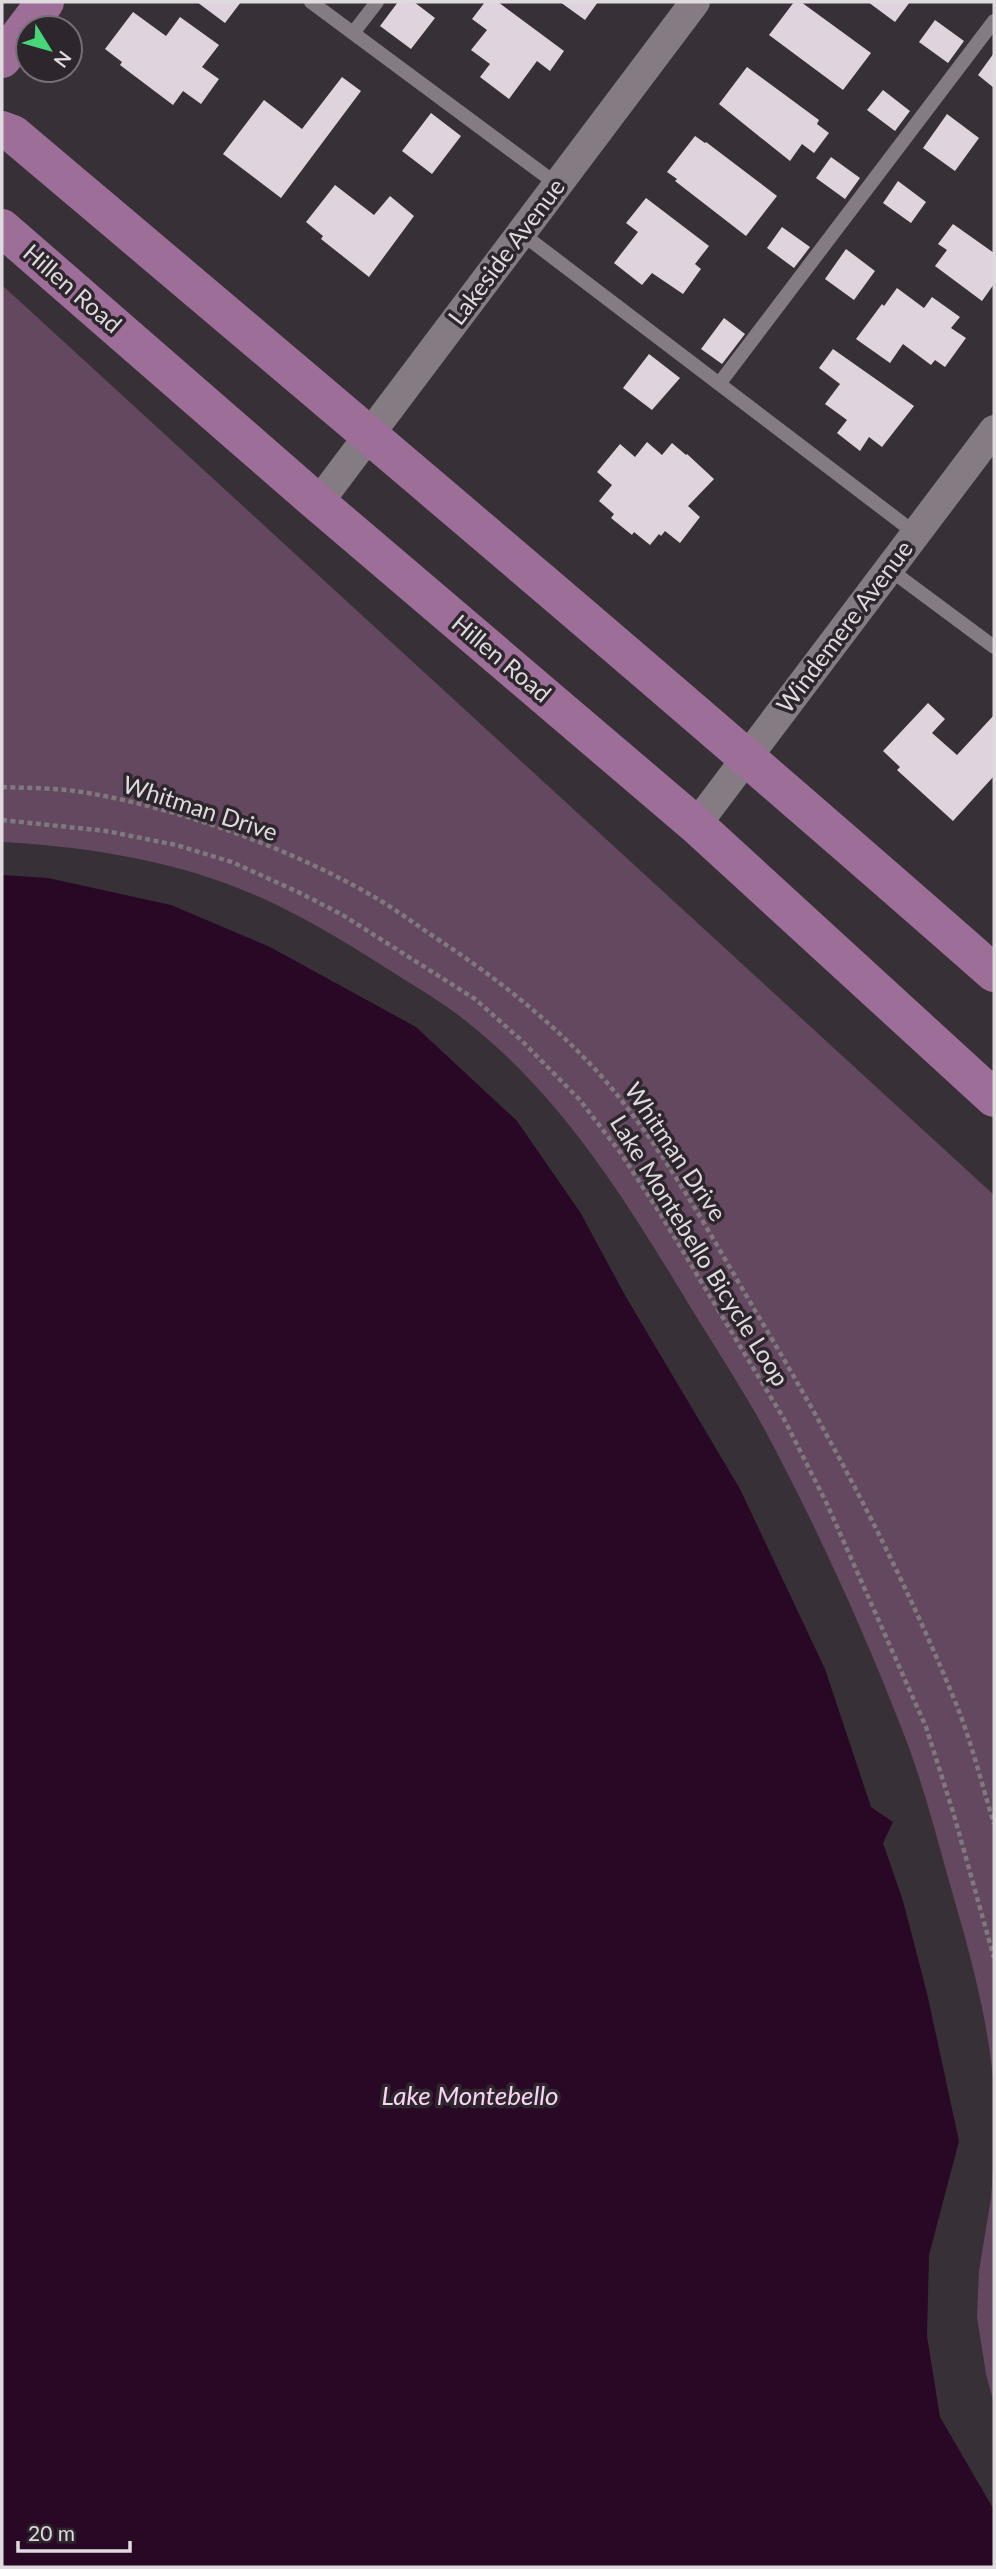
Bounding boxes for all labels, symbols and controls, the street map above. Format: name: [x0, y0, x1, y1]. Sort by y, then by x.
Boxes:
north arrow: [14, 14, 84, 84]
text: N: [49, 47, 77, 72]
street label: Lakeside Avenue: [441, 172, 570, 330]
street label: Hillen Road: [18, 237, 128, 338]
street label: Windemere Avenue: [770, 534, 918, 718]
street label: Hillen Road: [446, 608, 558, 708]
street label: Whitman Drive: [119, 769, 281, 846]
street label: Whitman Drive: [619, 1076, 733, 1226]
street label: Lake Montebello Bicycle Loop: [605, 1109, 796, 1391]
water label: Lake Montebello: [381, 2079, 559, 2111]
scale bar: [18, 2510, 130, 2554]
text: 20 m: [28, 2520, 75, 2545]

